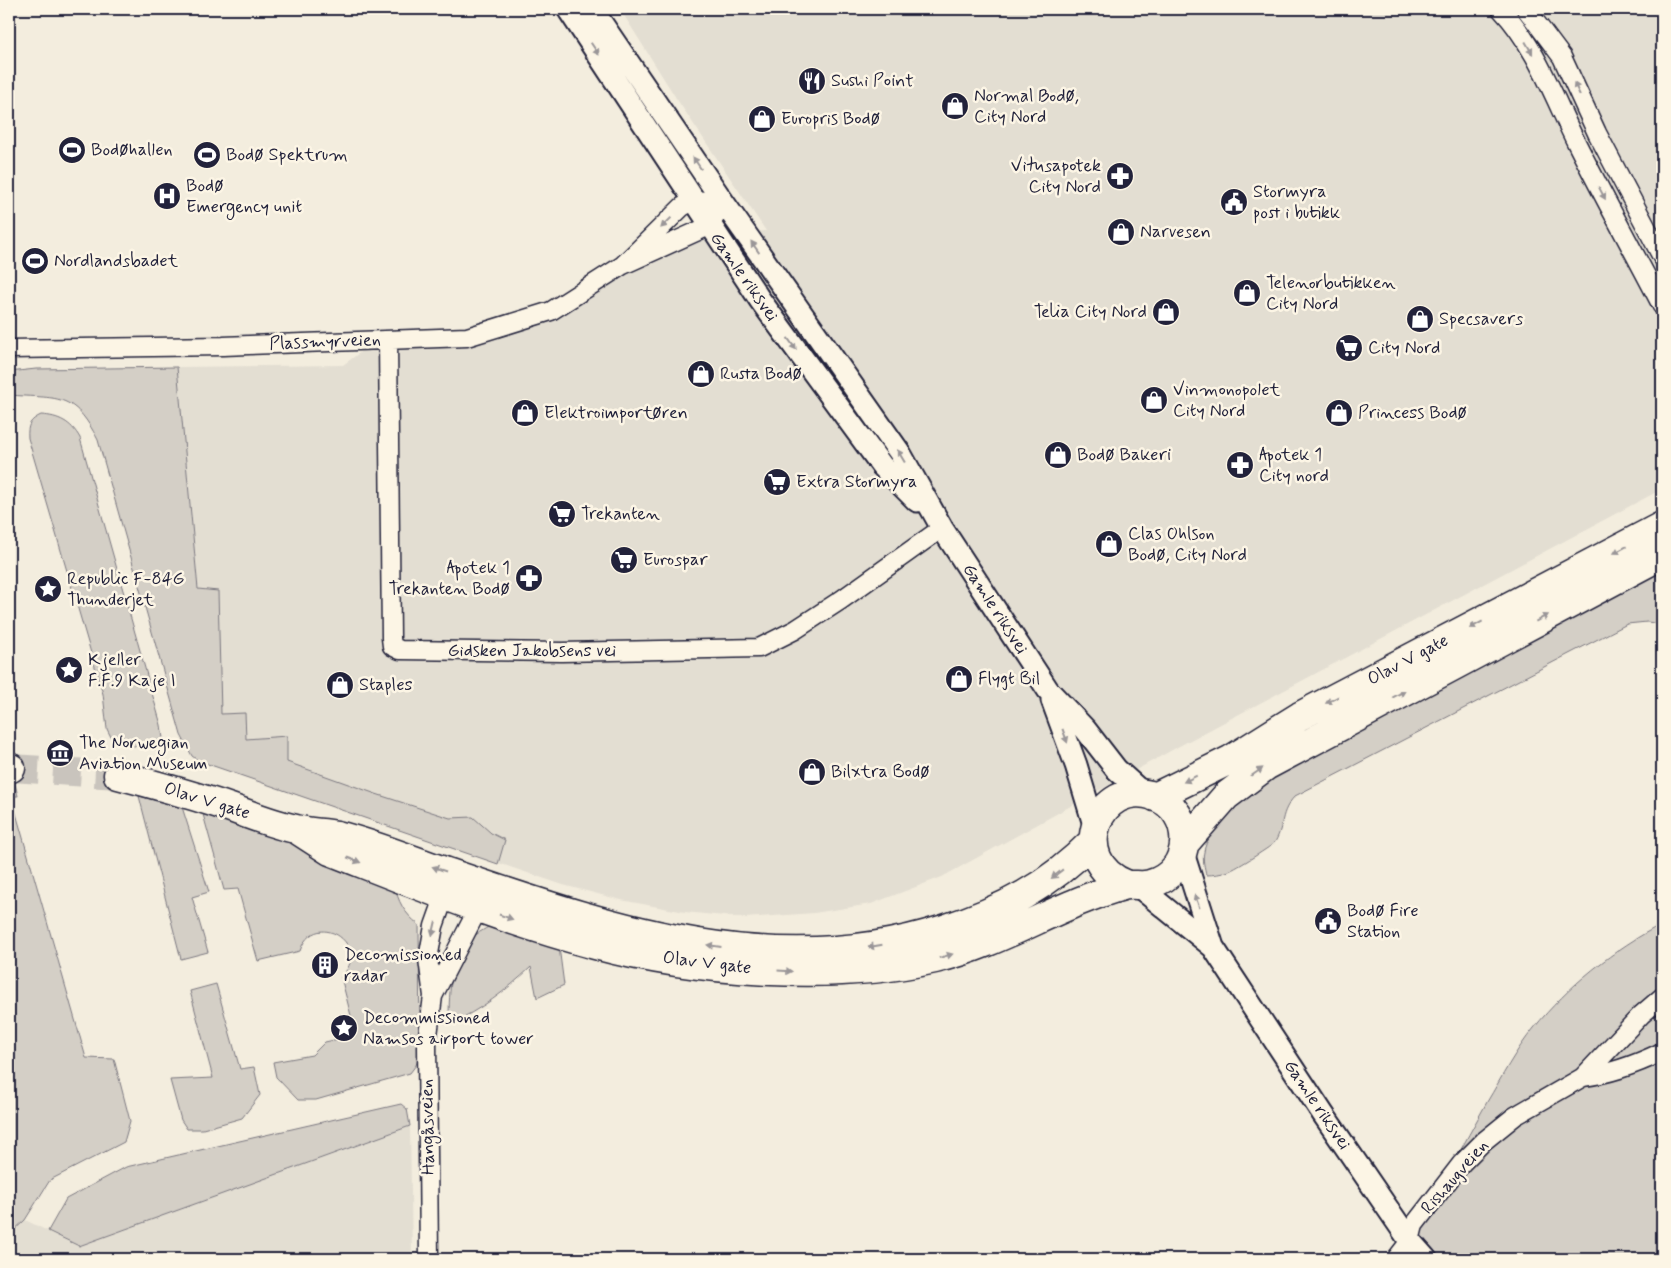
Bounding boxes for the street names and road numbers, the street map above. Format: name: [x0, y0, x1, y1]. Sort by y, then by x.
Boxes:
street label: Gamle riksvei: [704, 228, 784, 326]
street label: Plassmyrveien: [269, 328, 381, 356]
street label: Gamle riksvei: [957, 559, 1033, 659]
street label: Olav V gate: [1363, 629, 1453, 691]
street label: Gidsken Jakobsens vei: [448, 639, 616, 663]
street label: Olav V gate: [161, 777, 253, 825]
street label: Olav V gate: [661, 946, 753, 980]
street label: Gamle riksvei: [1278, 1055, 1356, 1155]
street label: Hangåsveien: [415, 1079, 442, 1175]
street label: Rishaugveien: [1416, 1134, 1494, 1220]

